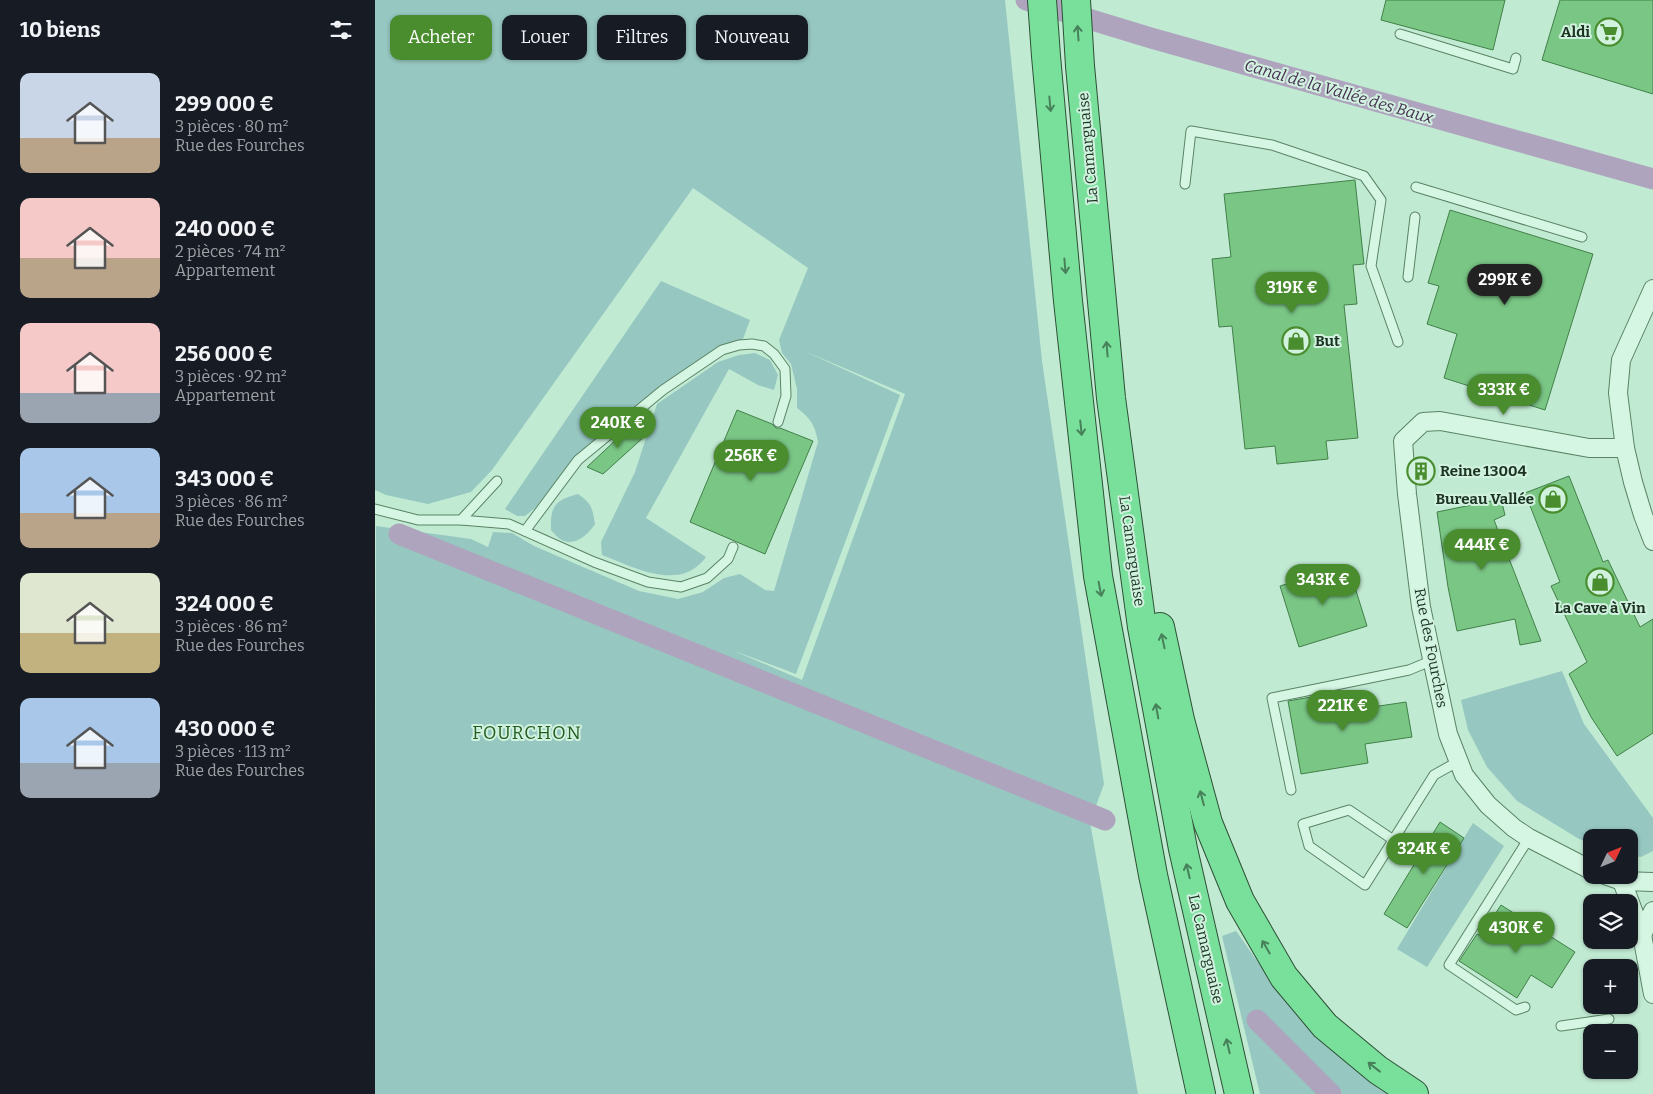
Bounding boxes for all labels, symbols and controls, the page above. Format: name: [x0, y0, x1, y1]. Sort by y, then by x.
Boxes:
chip: Acheter: [390, 15, 492, 60]
chip: Louer: [502, 15, 587, 60]
chip: Filtres: [597, 15, 686, 60]
chip: Nouveau: [696, 15, 808, 60]
icon: filters: [327, 16, 355, 44]
text: 10 biens: [20, 17, 101, 43]
supermarket icon: Aldi: [1594, 17, 1624, 47]
place label: Aldi: [1561, 23, 1590, 41]
one-way arrow: [1073, 25, 1082, 41]
water label: Canal de la Vallée des Baux: [1242, 55, 1436, 128]
text: 299 000 €: [175, 91, 274, 117]
street label: La Camarguaise: [1074, 92, 1102, 204]
icon: home: [60, 93, 120, 153]
one-way arrow: [1045, 96, 1055, 112]
text: 3 pièces · 80 m²: [175, 117, 289, 136]
text: Rue des Fourches: [175, 136, 305, 155]
text: 240 000 €: [175, 216, 275, 242]
icon: home: [60, 218, 120, 278]
text: 2 pièces · 74 m²: [175, 242, 285, 261]
one-way arrow: [1060, 258, 1069, 274]
text: Appartement: [175, 261, 275, 280]
pin: 299K €: [1464, 264, 1546, 306]
text: 299K €: [1478, 270, 1532, 289]
pin: 319K €: [1251, 272, 1333, 314]
text: 319K €: [1266, 278, 1318, 297]
shop icon: But: [1281, 326, 1311, 356]
place label: But: [1315, 332, 1340, 350]
text: 256 000 €: [175, 341, 273, 367]
one-way arrow: [1102, 342, 1111, 358]
icon: home: [60, 343, 120, 403]
text: 3 pièces · 92 m²: [175, 367, 287, 386]
pin: 333K €: [1463, 374, 1545, 416]
text: 333K €: [1478, 380, 1530, 399]
text: Appartement: [175, 386, 275, 405]
pin: 240K €: [577, 406, 659, 449]
text: 240K €: [591, 413, 645, 432]
one-way arrow: [1076, 420, 1086, 436]
pin: 256K €: [710, 440, 792, 482]
text: 256K €: [725, 446, 777, 465]
building icon: Reine 13004: [1406, 456, 1436, 486]
place label: Reine 13004: [1440, 462, 1527, 480]
text: 343 000 €: [175, 466, 274, 492]
icon: home: [60, 468, 120, 528]
shop icon: Bureau Vallée: [1538, 484, 1568, 514]
place label: Bureau Vallée: [1436, 490, 1534, 508]
text: 3 pièces · 86 m²: [175, 492, 288, 511]
street label: La Camarguaise: [1115, 495, 1149, 607]
text: Rue des Fourches: [175, 511, 305, 530]
pin: 444K €: [1441, 528, 1523, 571]
text: 444K €: [1454, 535, 1510, 554]
pin: 343K €: [1282, 564, 1364, 606]
shop icon: La Cave à Vin: [1585, 567, 1615, 597]
text: 343K €: [1296, 570, 1350, 589]
one-way arrow: [1096, 581, 1105, 597]
street label: Rue des Fourches: [1411, 587, 1451, 709]
text: 324 000 €: [175, 591, 274, 617]
icon: home: [60, 593, 120, 653]
place label: La Cave à Vin: [1554, 599, 1646, 617]
text: 3 pièces · 86 m²: [175, 617, 288, 636]
one-way arrow: [1158, 633, 1167, 649]
text: Rue des Fourches: [175, 636, 305, 655]
pin: 221K €: [1302, 690, 1384, 732]
text: 221K €: [1318, 696, 1368, 715]
one-way arrow: [1152, 704, 1162, 720]
text: 430 000 €: [175, 716, 275, 742]
icon: home: [60, 718, 120, 778]
district label: FOURCHON: [472, 722, 582, 744]
text: 3 pièces · 113 m²: [175, 742, 291, 761]
text: Rue des Fourches: [175, 761, 305, 780]
one-way arrow: [1196, 791, 1206, 807]
north arrow: [1583, 829, 1637, 884]
map controls: [1583, 829, 1638, 1079]
pin: 324K €: [1383, 832, 1465, 875]
text: 324K €: [1397, 839, 1451, 858]
one-way arrow: [1183, 864, 1192, 880]
street label: La Camarguaise: [1185, 893, 1227, 1005]
button: layers: [1583, 894, 1638, 949]
pin: 430K €: [1475, 912, 1557, 954]
text: 430K €: [1489, 918, 1543, 937]
one-way arrow: [1261, 940, 1271, 954]
button: +: [1583, 959, 1638, 1014]
button: −: [1583, 1024, 1638, 1079]
one-way arrow: [1223, 1039, 1232, 1055]
one-way arrow: [1368, 1061, 1381, 1072]

